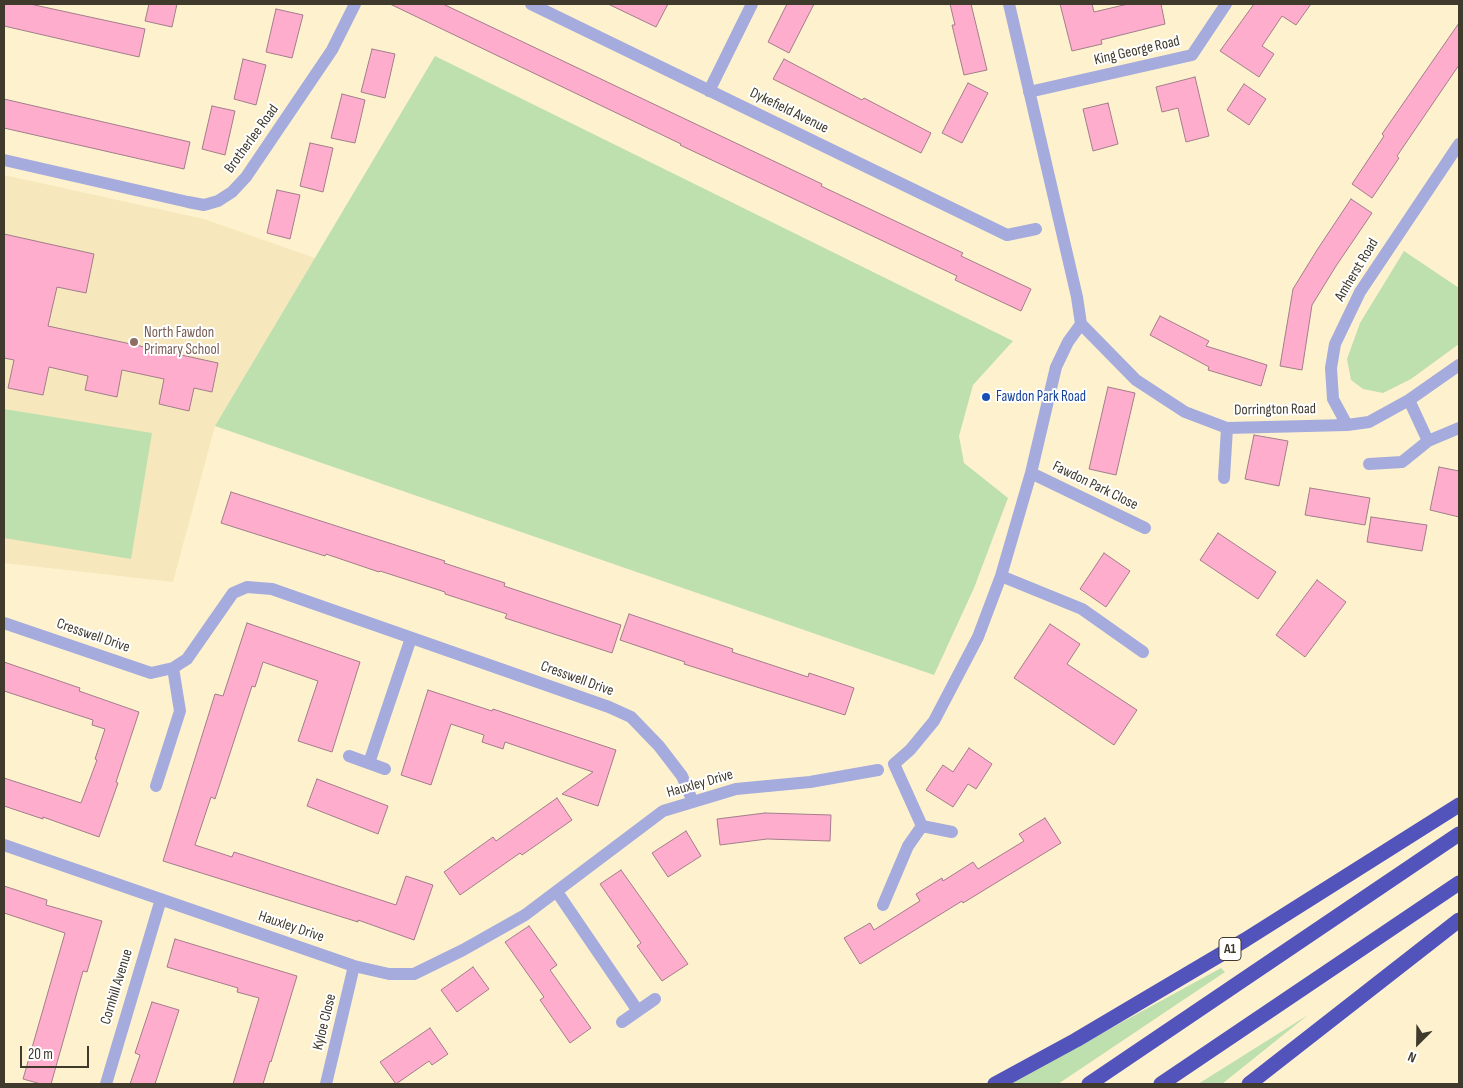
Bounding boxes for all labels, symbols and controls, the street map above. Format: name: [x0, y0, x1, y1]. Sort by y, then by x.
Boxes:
street label: King George Road: [1092, 32, 1182, 70]
street label: Dykefield Avenue: [747, 84, 831, 138]
street label: Brotherlee Road: [221, 101, 283, 177]
street label: Amherst Road: [1331, 235, 1383, 305]
place label: North Fawdon Primary School: [144, 324, 220, 359]
marker: North Fawdon Primary School: [128, 336, 140, 348]
place label: Fawdon Park Road: [996, 388, 1086, 406]
marker: Fawdon Park Road: [980, 391, 992, 403]
street label: Dorrington Road: [1234, 400, 1316, 420]
street label: Fawdon Park Close: [1049, 458, 1141, 514]
street label: Cresswell Drive: [54, 615, 132, 657]
street label: Cresswell Drive: [538, 657, 616, 701]
street label: Hauxley Drive: [665, 766, 735, 802]
street label: Hauxley Drive: [256, 907, 326, 947]
road number: A1: [1219, 938, 1241, 961]
street label: Cornhill Avenue: [97, 947, 137, 1027]
street label: Kyloe Close: [309, 992, 341, 1052]
north arrow: [1393, 1018, 1443, 1068]
scale bar: [22, 1036, 91, 1068]
text: 20 m: [28, 1045, 53, 1064]
text: N: [1405, 1048, 1419, 1067]

